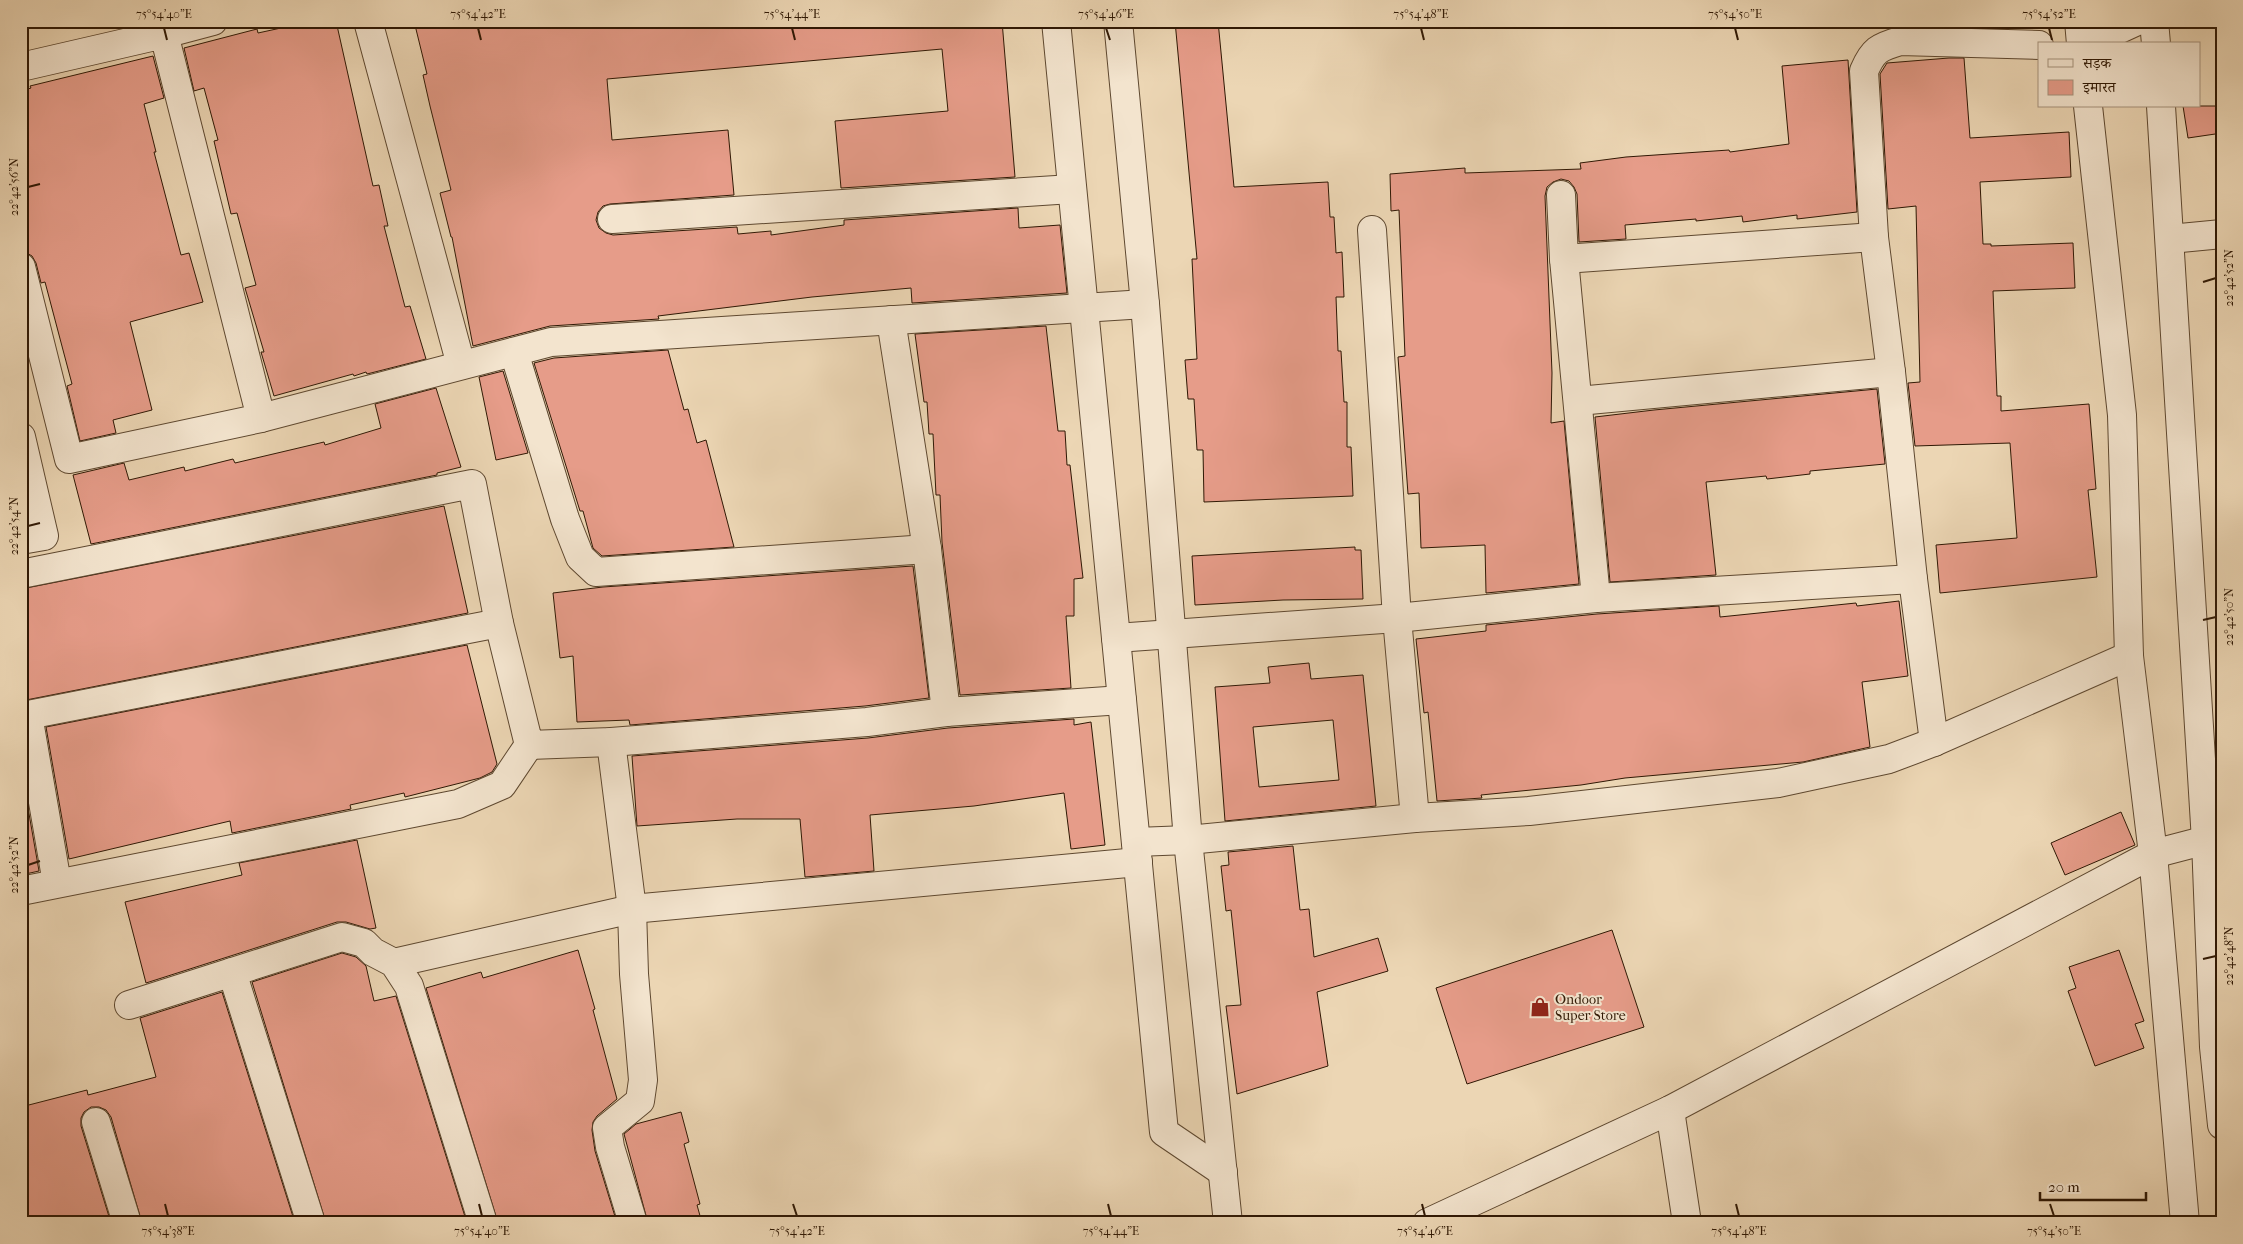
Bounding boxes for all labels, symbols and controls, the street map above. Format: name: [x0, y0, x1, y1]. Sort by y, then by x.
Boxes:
text: 75°54'40"E: [136, 7, 192, 21]
text: 75°54'42"E: [450, 7, 506, 21]
text: 75°54'44"E: [764, 7, 820, 21]
text: 75°54'46"E: [1078, 7, 1134, 21]
text: 75°54'48"E: [1393, 7, 1449, 21]
text: 75°54'50"E: [1708, 7, 1762, 21]
text: 75°54'52"E: [2022, 7, 2076, 21]
legend: [2038, 42, 2200, 108]
text: सड़क: [2082, 54, 2112, 72]
text: इमारत: [2082, 78, 2117, 96]
text: 22°42'56"N: [7, 158, 21, 216]
text: 22°42'52"N: [2222, 249, 2236, 307]
text: 22°42'54"N: [7, 497, 21, 555]
text: 22°42'50"N: [2222, 588, 2236, 646]
text: 22°42'52"N: [7, 836, 21, 894]
text: 22°42'48"N: [2222, 926, 2236, 986]
place label: Ondoor Super Store: [1555, 991, 1626, 1024]
shop icon: Ondoor Super Store: [1529, 996, 1551, 1018]
scale bar: [2040, 1169, 2147, 1201]
text: 20 m: [2048, 1178, 2080, 1196]
text: 75°54'38"E: [141, 1224, 195, 1238]
text: 75°54'40"E: [454, 1224, 510, 1238]
text: 75°54'42"E: [769, 1224, 825, 1238]
text: 75°54'44"E: [1083, 1224, 1139, 1238]
text: 75°54'46"E: [1397, 1224, 1453, 1238]
text: 75°54'48"E: [1711, 1224, 1767, 1238]
text: 75°54'50"E: [2027, 1224, 2081, 1238]

